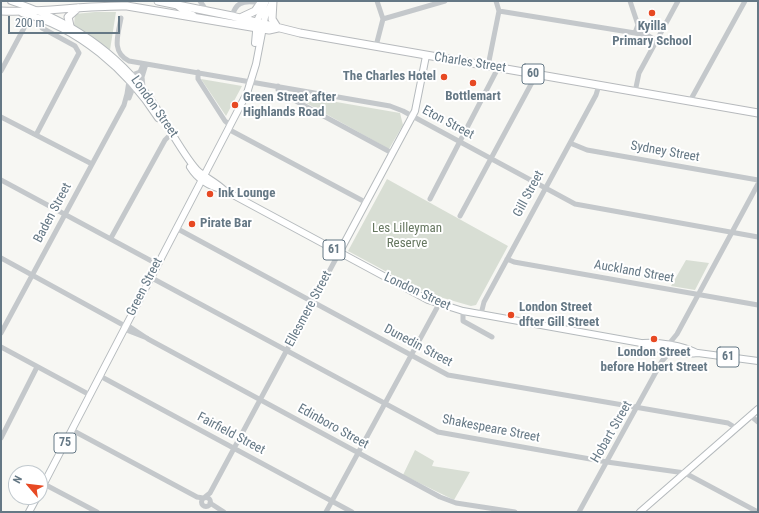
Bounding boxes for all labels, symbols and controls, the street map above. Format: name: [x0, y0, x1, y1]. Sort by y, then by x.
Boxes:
scale bar: [10, 8, 122, 34]
marker: Kyilla Primary School: [647, 8, 657, 18]
text: 200 m: [15, 16, 45, 30]
place label: Kyilla Primary School: [612, 19, 692, 50]
street label: Charles Street: [433, 50, 507, 76]
road number: 60: [522, 64, 544, 84]
place label: The Charles Hotel: [343, 69, 436, 85]
marker: The Charles Hotel: [439, 72, 449, 82]
street label: London Street: [127, 73, 181, 141]
marker: Bottlemart: [468, 78, 478, 88]
place label: Bottlemart: [445, 89, 501, 105]
place label: Green Street after Highlands Road: [243, 90, 336, 121]
marker: Green Street after Highlands Road: [230, 100, 240, 110]
street label: Eton Street: [419, 103, 477, 143]
street label: Sydney Street: [629, 138, 701, 166]
street label: Gill Street: [510, 168, 548, 220]
street label: Baden Street: [31, 180, 75, 246]
place label: Ink Lounge: [218, 186, 275, 202]
marker: Ink Lounge: [205, 189, 215, 199]
place label: Pirate Bar: [200, 216, 252, 232]
marker: Pirate Bar: [187, 219, 197, 229]
park label: Les Lilleyman Reserve: [372, 221, 442, 252]
road number: 61: [323, 240, 345, 260]
street label: Green Street: [124, 255, 166, 319]
street label: Auckland Street: [593, 257, 675, 287]
street label: Ellesmere Street: [282, 268, 336, 350]
street label: London Street: [381, 270, 453, 314]
place label: London Street dfter Gill Street: [519, 300, 599, 331]
marker: London Street dfter Gill Street: [506, 310, 516, 320]
street label: Dunedin Street: [381, 321, 455, 371]
marker: London Street before Hobert Street: [649, 334, 659, 344]
place label: London Street before Hobert Street: [600, 345, 708, 376]
road number: 61: [717, 347, 739, 367]
street label: Hobart Street: [588, 398, 636, 466]
street label: Edinboro Street: [295, 401, 371, 453]
street label: Fairfield Street: [194, 410, 268, 458]
street label: Shakespeare Street: [441, 412, 541, 446]
road number: 75: [54, 433, 76, 453]
north arrow: [8, 465, 48, 505]
text: N: [11, 474, 25, 486]

